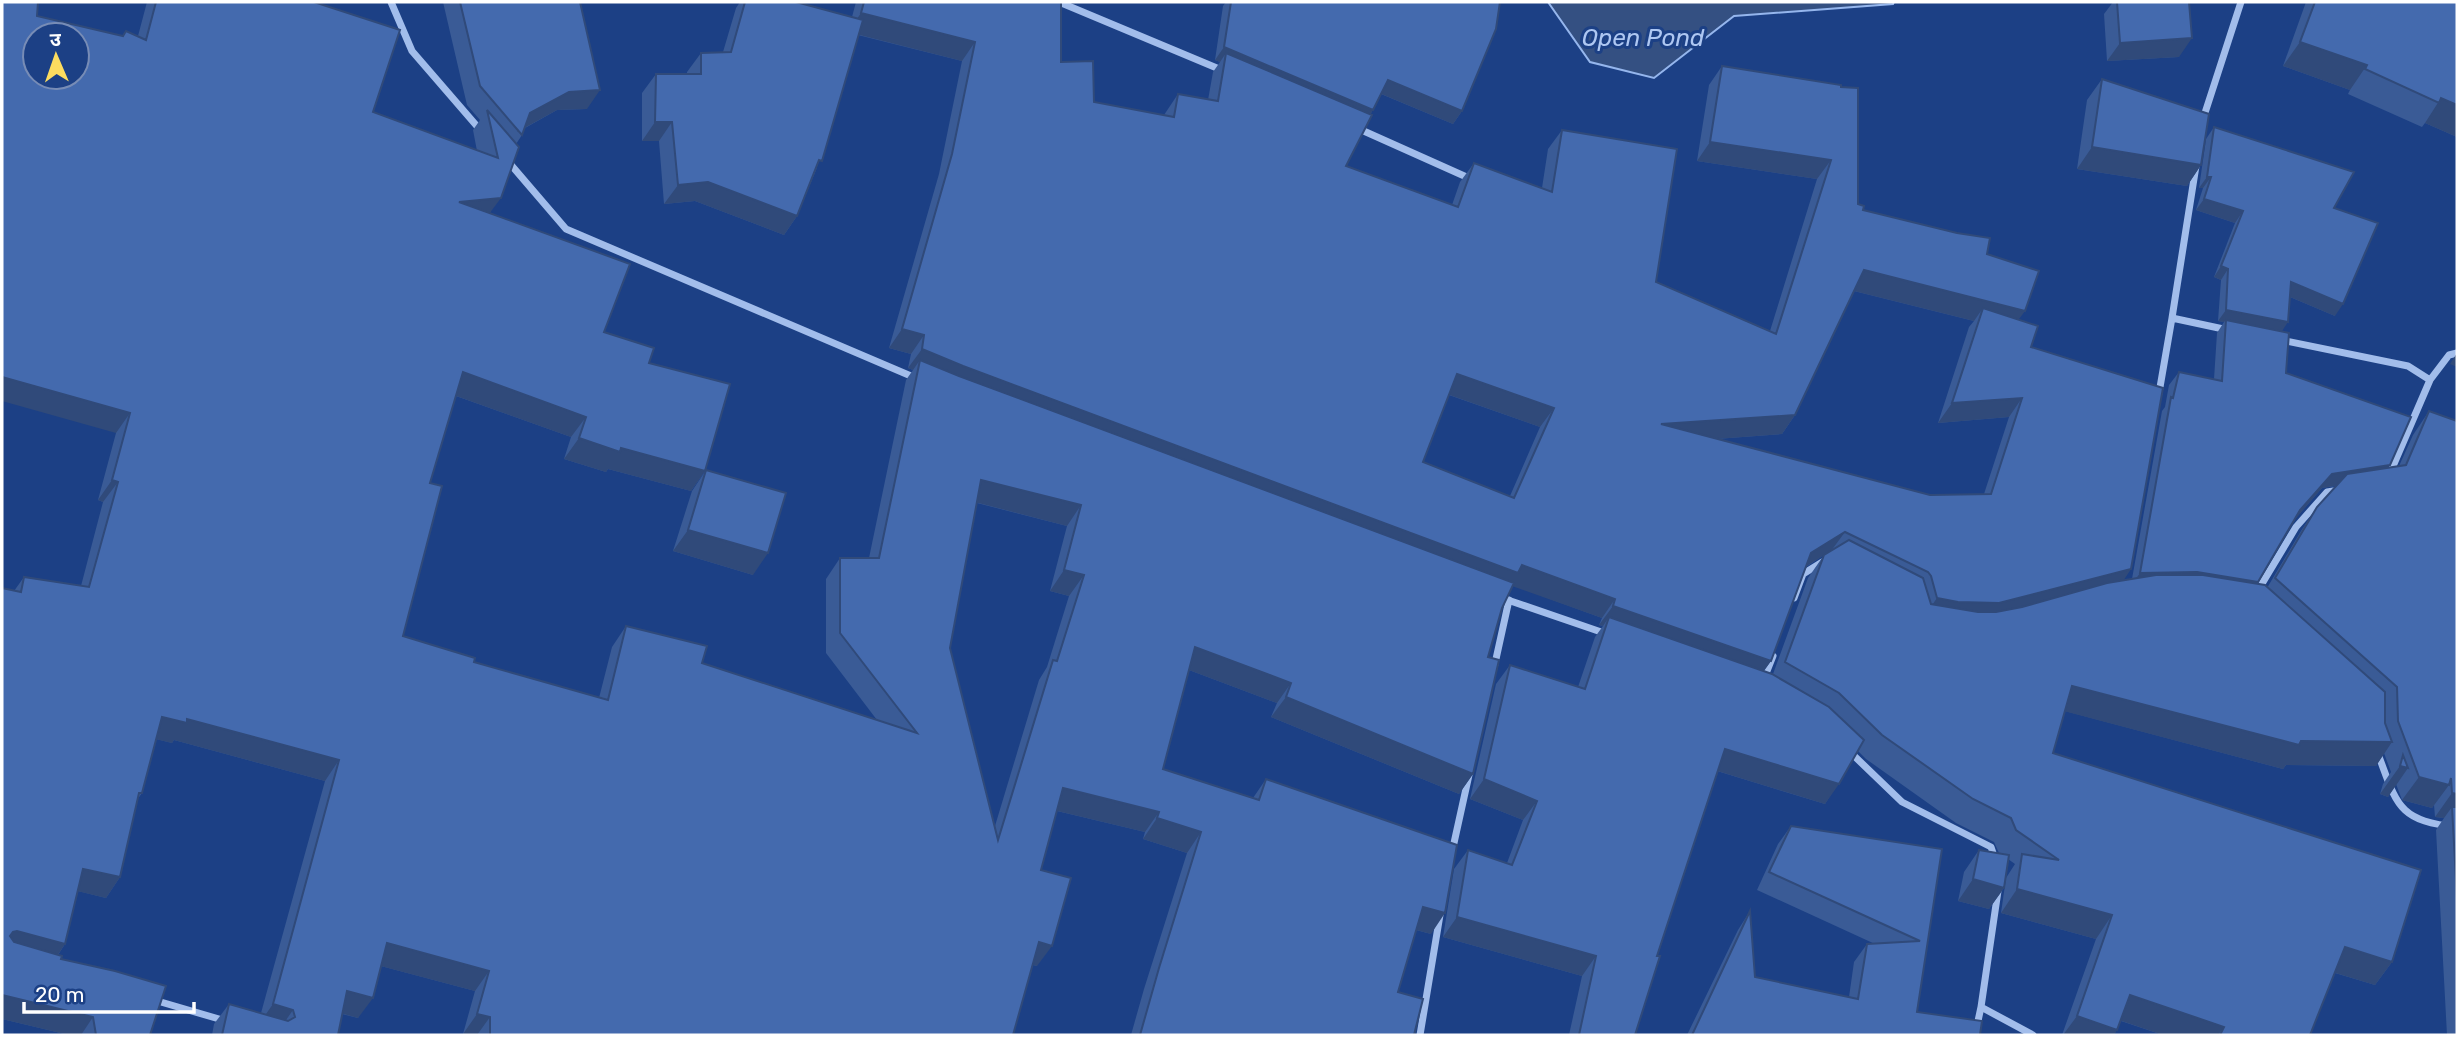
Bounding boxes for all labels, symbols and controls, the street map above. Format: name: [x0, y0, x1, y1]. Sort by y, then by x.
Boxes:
north arrow: [21, 21, 91, 91]
water label: Open Pond: [1582, 24, 1705, 52]
text: उ: [49, 28, 62, 51]
scale bar: [24, 970, 194, 1014]
text: 20 m: [35, 982, 84, 1007]

